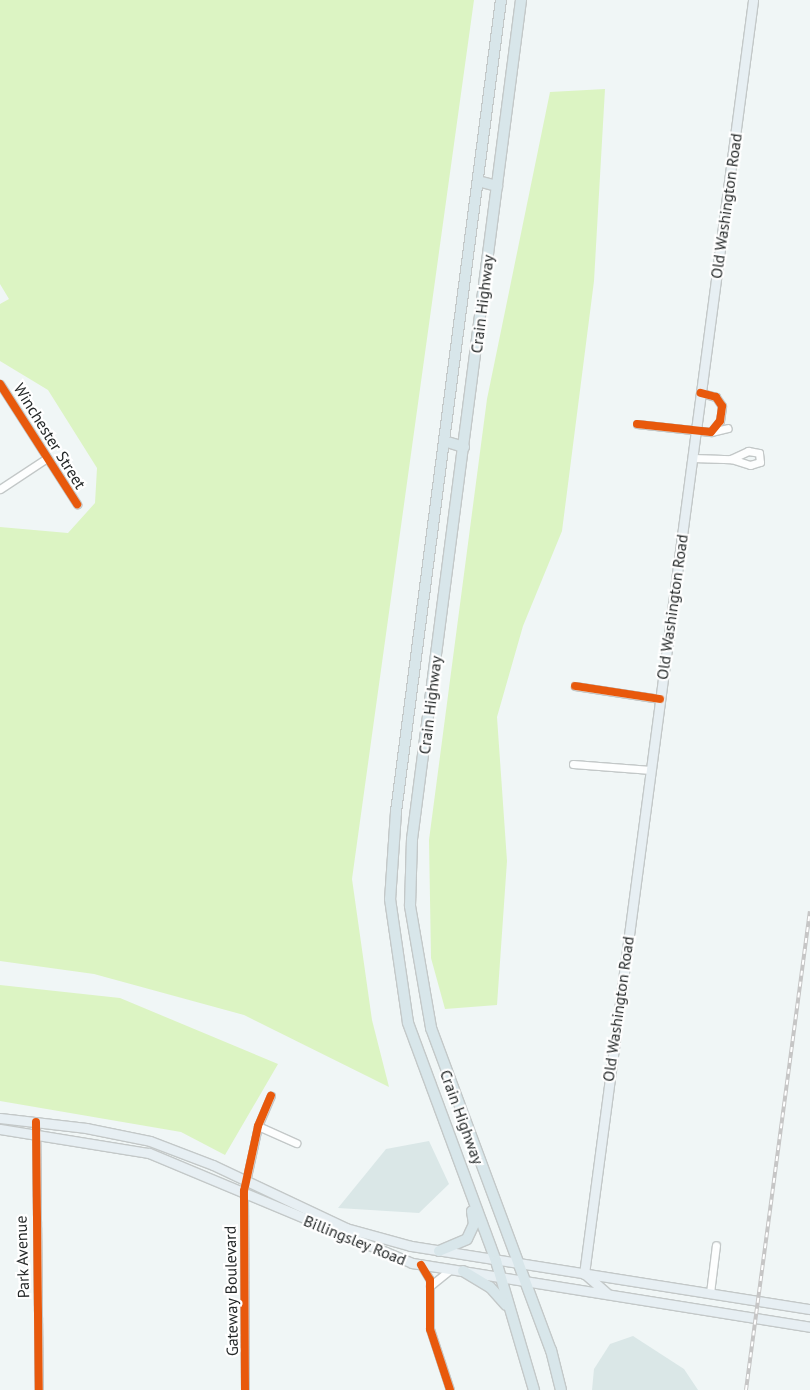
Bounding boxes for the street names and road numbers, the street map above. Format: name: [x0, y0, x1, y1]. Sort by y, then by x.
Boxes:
street label: Old Washington Road: [706, 132, 746, 280]
street label: Crain Highway: [466, 254, 498, 354]
street label: Winchester Street: [10, 380, 90, 492]
street label: Old Washington Road: [652, 533, 692, 681]
street label: Crain Highway: [414, 655, 446, 755]
street label: Old Washington Road: [598, 935, 638, 1083]
street label: Crain Highway: [436, 1067, 488, 1167]
street label: Billingsley Road: [301, 1211, 409, 1269]
street label: Park Avenue: [11, 1215, 33, 1299]
street label: Gateway Boulevard: [220, 1225, 242, 1357]

